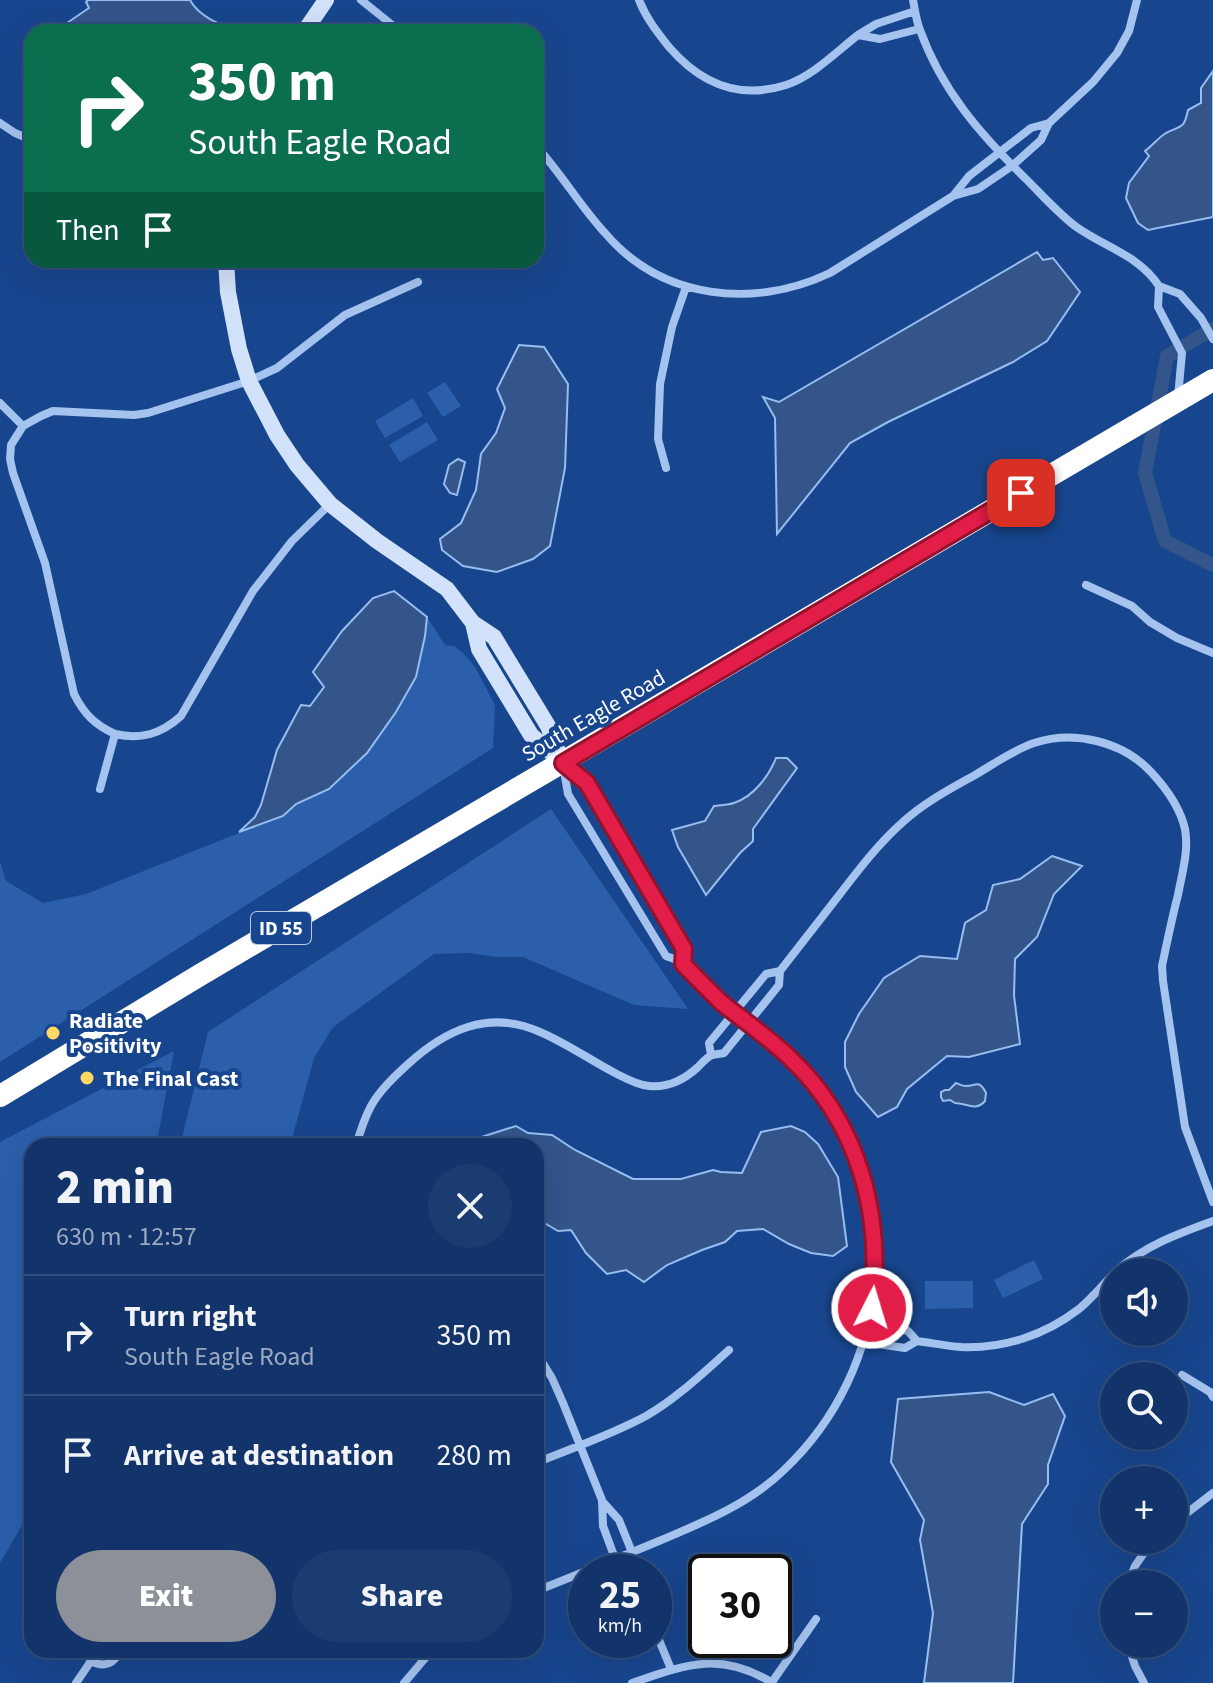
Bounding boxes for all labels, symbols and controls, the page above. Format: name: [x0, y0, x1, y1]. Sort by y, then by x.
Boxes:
text: 350 m: [188, 43, 336, 122]
icon: right: [56, 56, 160, 160]
text: South Eagle Road: [188, 117, 452, 168]
icon: arrive: [136, 208, 180, 252]
text: Then: [56, 209, 120, 252]
pin: [987, 459, 1055, 527]
icon: arrive: [999, 471, 1043, 515]
street label: South Eagle Road: [516, 662, 671, 770]
road number: ID 55: [251, 912, 311, 944]
place label: Radiate Positivity: [69, 1005, 162, 1062]
marker: Radiate Positivity: [44, 1024, 62, 1042]
place label: The Final Cast: [103, 1063, 239, 1095]
marker: The Final Cast: [78, 1069, 96, 1087]
text: 2 min: [56, 1154, 174, 1222]
button: close: [428, 1164, 512, 1248]
text: 630 m · 12:57: [56, 1218, 197, 1255]
map controls: [1100, 1258, 1188, 1658]
button: sound: [1100, 1258, 1188, 1346]
position arrow: [830, 1266, 914, 1350]
text: Turn right: [124, 1295, 256, 1338]
icon: right: [56, 1313, 100, 1357]
text: 350 m: [436, 1314, 512, 1357]
text: South Eagle Road: [124, 1338, 315, 1375]
button: search: [1100, 1362, 1188, 1450]
icon: arrive: [56, 1433, 100, 1477]
text: Arrive at destination: [124, 1434, 394, 1477]
text: 280 m: [436, 1434, 512, 1477]
button: +: [1100, 1466, 1188, 1554]
button: Exit: [56, 1550, 276, 1642]
button: Share: [292, 1550, 512, 1642]
speed limit sign: 30: [688, 1554, 792, 1658]
text: 25: [599, 1567, 641, 1624]
button: −: [1100, 1570, 1188, 1658]
text: km/h: [598, 1612, 642, 1640]

